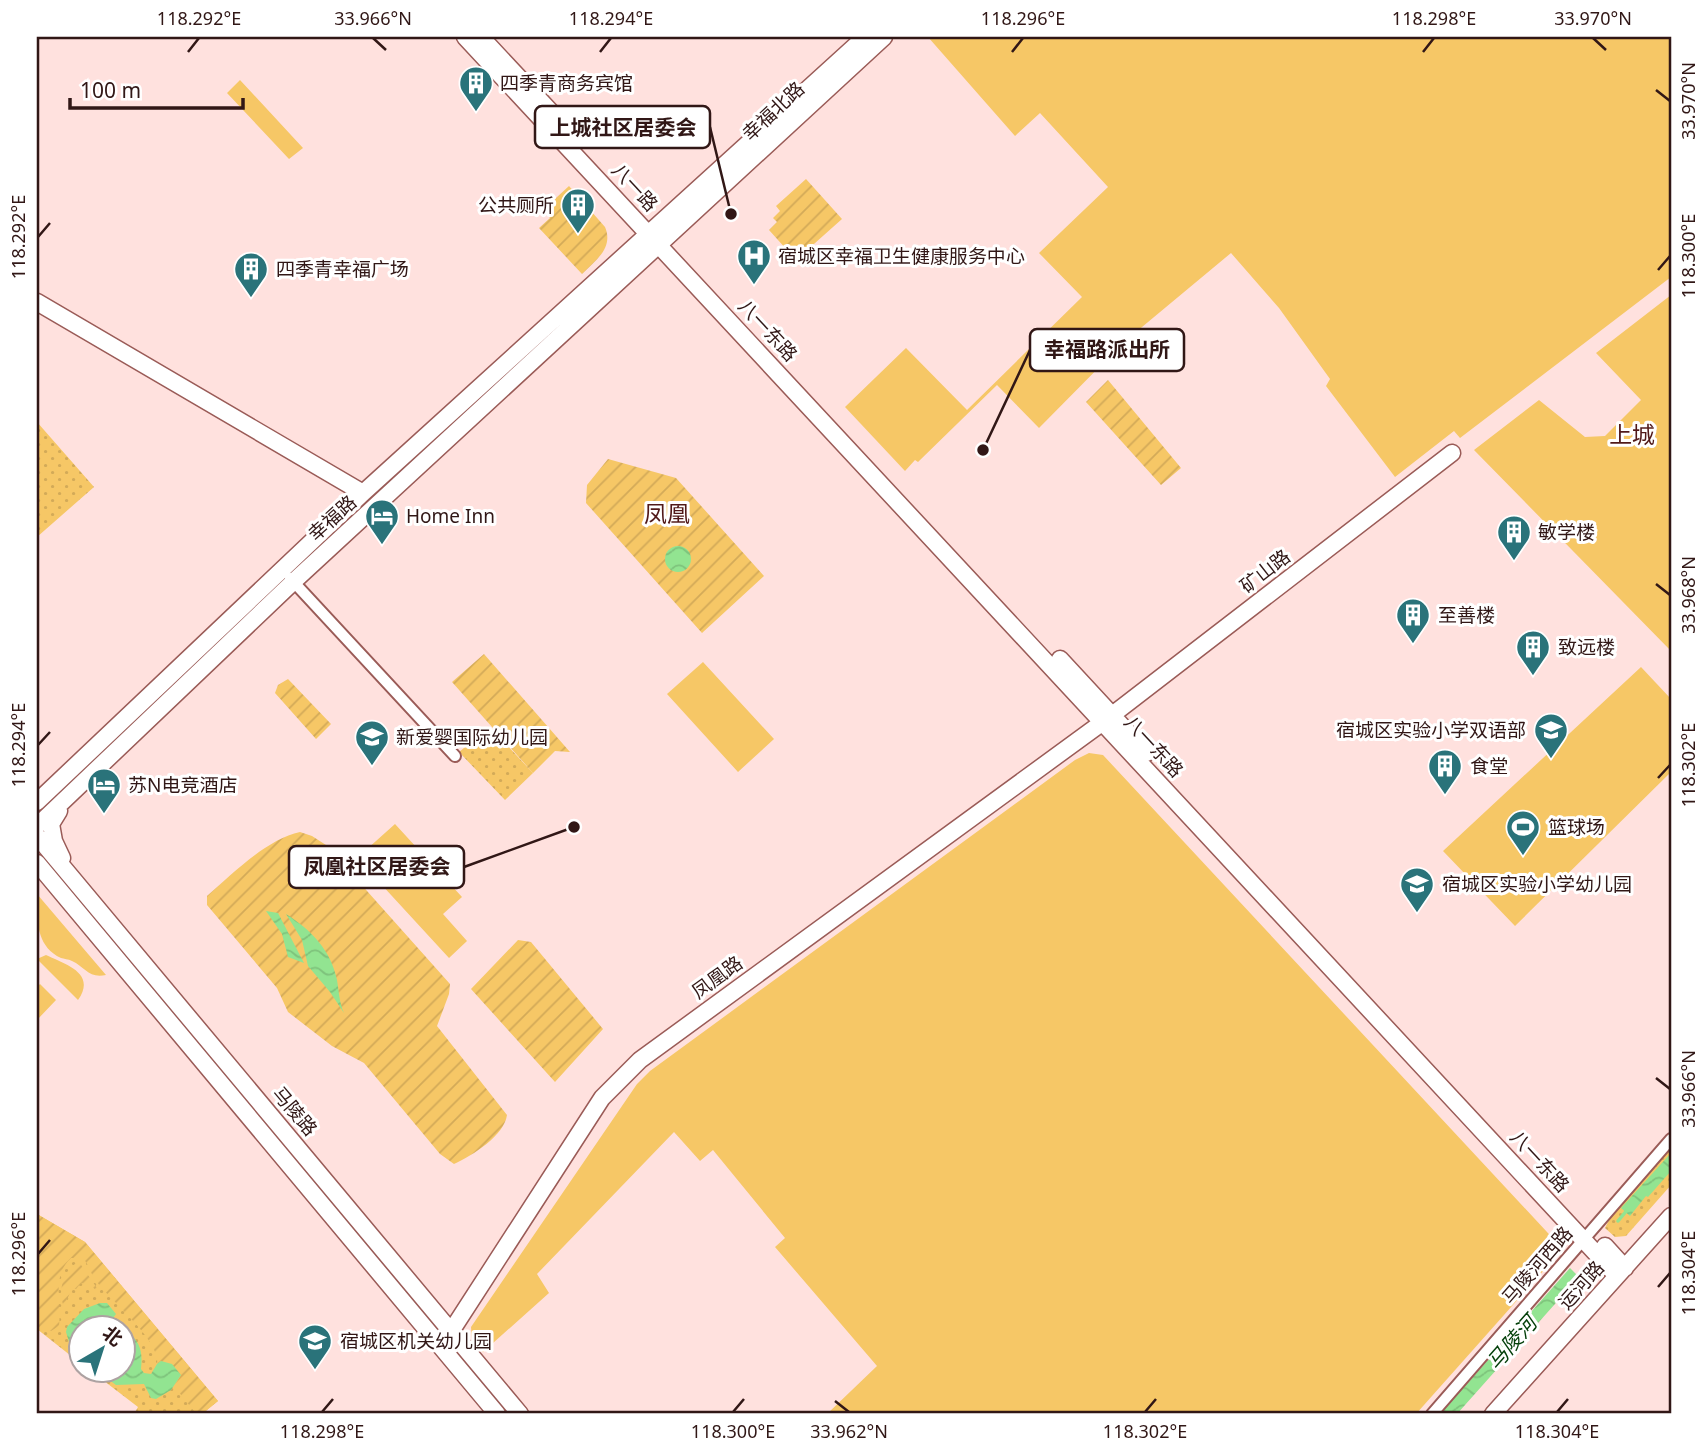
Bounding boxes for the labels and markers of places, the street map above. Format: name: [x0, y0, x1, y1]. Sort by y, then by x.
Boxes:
building icon: 四季青商务宾馆: [457, 64, 495, 113]
place label: 四季青商务宾馆: [500, 70, 633, 96]
callout: 上城社区居委会: [535, 106, 710, 148]
building icon: 公共厕所: [559, 186, 597, 235]
place label: 公共厕所: [478, 192, 554, 218]
hospital icon: 宿城区幸福卫生健康服务中心: [735, 237, 773, 286]
place label: 宿城区幸福卫生健康服务中心: [778, 243, 1025, 269]
building icon: 四季青幸福广场: [232, 250, 270, 299]
place label: 四季青幸福广场: [276, 256, 409, 282]
callout: 幸福路派出所: [1030, 329, 1184, 371]
hotel icon: Home Inn: [363, 497, 401, 546]
place label: Home Inn: [406, 503, 495, 529]
building icon: 敏学楼: [1495, 513, 1533, 562]
place label: 敏学楼: [1538, 519, 1595, 545]
building icon: 至善楼: [1394, 596, 1432, 645]
place label: 至善楼: [1438, 602, 1495, 628]
building icon: 致远楼: [1514, 628, 1552, 677]
place label: 致远楼: [1558, 634, 1615, 660]
school or university icon: 宿城区实验小学双语部: [1532, 711, 1570, 760]
place label: 宿城区实验小学双语部: [1336, 717, 1526, 743]
school or university icon: 新爱婴国际幼儿园: [353, 718, 391, 767]
place label: 新爱婴国际幼儿园: [396, 724, 548, 750]
building icon: 食堂: [1426, 747, 1464, 796]
place label: 食堂: [1470, 753, 1508, 779]
hotel icon: 苏N电竞酒店: [85, 766, 123, 815]
place label: 苏N电竞酒店: [128, 772, 237, 798]
sports icon: 篮球场: [1504, 808, 1542, 857]
place label: 篮球场: [1548, 814, 1605, 840]
callout: 凤凰社区居委会: [289, 846, 464, 888]
school or university icon: 宿城区实验小学幼儿园: [1398, 865, 1436, 914]
place label: 宿城区实验小学幼儿园: [1442, 871, 1632, 897]
school or university icon: 宿城区机关幼儿园: [296, 1322, 334, 1371]
place label: 宿城区机关幼儿园: [340, 1328, 492, 1354]

